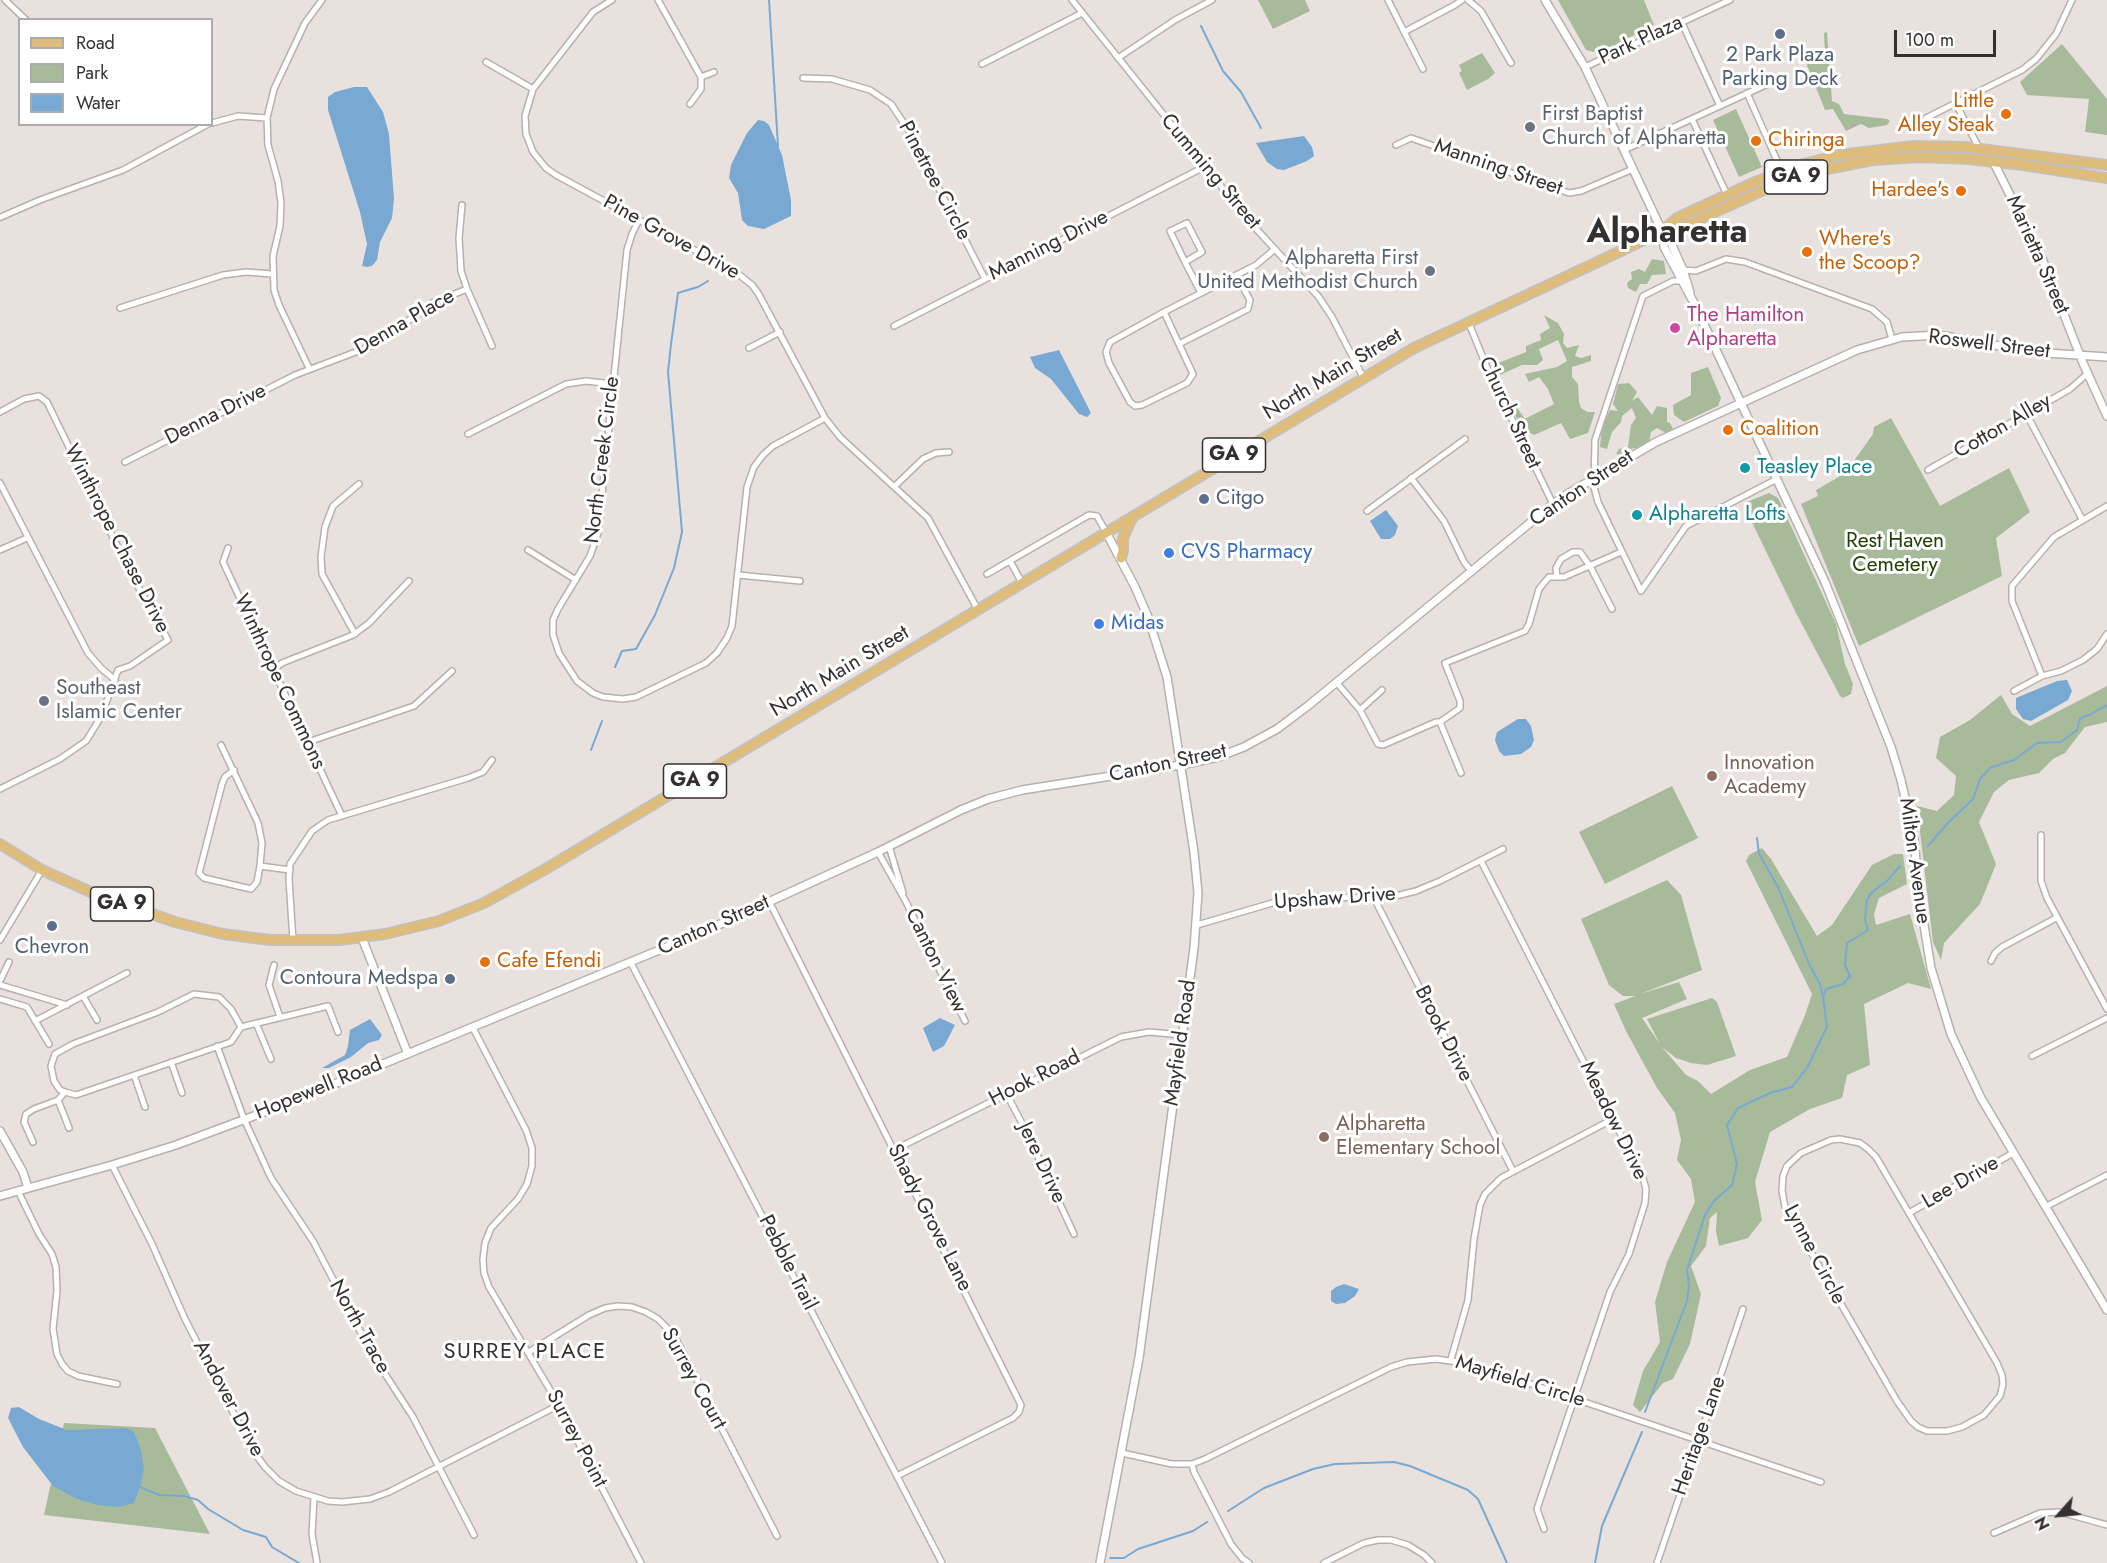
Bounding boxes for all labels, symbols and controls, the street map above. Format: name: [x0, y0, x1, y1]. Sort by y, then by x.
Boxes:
street label: Park Plaza: [1595, 11, 1687, 71]
legend: [18, 18, 213, 126]
scale bar: [1897, 18, 1999, 56]
marker: 2 Park Plaza Parking Deck: [1773, 27, 1787, 41]
text: 100 m: [1905, 27, 1954, 53]
text: Road: [76, 30, 115, 56]
place label: 2 Park Plaza Parking Deck: [1722, 43, 1838, 93]
text: Park: [76, 60, 108, 86]
place label: Little Alley Steak: [1898, 89, 1994, 139]
text: Water: [76, 90, 120, 116]
place label: First Baptist Church of Alpharetta: [1542, 102, 1726, 152]
marker: Little Alley Steak: [1999, 107, 2013, 121]
street label: Cumming Street: [1154, 109, 1266, 235]
street label: Pinetree Circle: [892, 117, 976, 245]
marker: First Baptist Church of Alpharetta: [1523, 120, 1537, 134]
place label: Chiringa: [1768, 128, 1845, 154]
street label: Manning Street: [1431, 134, 1565, 202]
marker: Chiringa: [1749, 134, 1763, 148]
road number: GA 9: [1764, 160, 1828, 194]
place label: Hardee's: [1871, 178, 1949, 204]
marker: Hardee's: [1954, 184, 1968, 198]
street label: Pine Grove Drive: [598, 190, 744, 286]
street label: Marietta Street: [2000, 192, 2074, 318]
street label: Manning Drive: [985, 205, 1113, 287]
district label: Alpharetta: [1587, 214, 1747, 254]
place label: Where's the Scoop?: [1819, 227, 1920, 277]
marker: Where's the Scoop?: [1800, 245, 1814, 259]
place label: Alpharetta First United Methodist Church: [1197, 246, 1418, 296]
marker: Alpharetta First United Methodist Church: [1423, 264, 1437, 278]
street label: Denna Place: [351, 284, 459, 362]
place label: The Hamilton Alpharetta: [1687, 303, 1804, 353]
marker: The Hamilton Alpharetta: [1668, 321, 1682, 335]
street label: North Main Street: [1259, 324, 1407, 426]
street label: Roswell Street: [1927, 325, 2051, 365]
street label: Church Street: [1472, 353, 1546, 473]
street label: North Creek Circle: [580, 375, 626, 545]
street label: Denna Drive: [161, 379, 271, 451]
street label: Cotton Alley: [1950, 389, 2056, 465]
place label: Coalition: [1740, 417, 1819, 443]
marker: Coalition: [1721, 423, 1735, 437]
road number: GA 9: [1202, 438, 1266, 472]
street label: Winthrope Chase Drive: [57, 440, 175, 638]
street label: Canton Street: [1525, 445, 1639, 533]
place label: Teasley Place: [1757, 455, 1872, 481]
marker: Teasley Place: [1738, 461, 1752, 475]
place label: Citgo: [1216, 486, 1264, 512]
marker: Citgo: [1197, 492, 1211, 506]
place label: Alpharetta Lofts: [1649, 502, 1785, 528]
marker: Alpharetta Lofts: [1630, 508, 1644, 522]
park label: Rest Haven Cemetery: [1846, 529, 1944, 579]
place label: CVS Pharmacy: [1181, 540, 1312, 566]
marker: CVS Pharmacy: [1162, 546, 1176, 560]
street label: Winthrope Commons: [227, 590, 331, 774]
place label: Midas: [1111, 611, 1164, 637]
marker: Midas: [1092, 617, 1106, 631]
street label: North Main Street: [766, 621, 914, 723]
place label: Southeast Islamic Center: [56, 676, 182, 726]
marker: Southeast Islamic Center: [37, 694, 51, 708]
street label: Canton Street: [1107, 739, 1229, 789]
place label: Innovation Academy: [1724, 751, 1815, 801]
road number: GA 9: [664, 764, 726, 798]
marker: Innovation Academy: [1705, 769, 1719, 783]
street label: Milton Avenue: [1893, 797, 1935, 925]
street label: Upshaw Drive: [1273, 882, 1397, 916]
road number: GA 9: [90, 887, 154, 921]
street label: Canton Street: [654, 890, 774, 962]
street label: Canton View: [899, 904, 971, 1018]
marker: Chevron: [45, 919, 59, 933]
place label: Chevron: [15, 935, 89, 961]
place label: Cafe Efendi: [497, 949, 601, 975]
marker: Cafe Efendi: [478, 955, 492, 969]
place label: Contoura Medspa: [280, 966, 438, 992]
marker: Contoura Medspa: [443, 972, 457, 986]
street label: Mayfield Road: [1160, 978, 1202, 1108]
street label: Brook Drive: [1408, 982, 1478, 1086]
street label: Hook Road: [985, 1045, 1085, 1113]
street label: Hopewell Road: [252, 1052, 386, 1126]
street label: Meadow Drive: [1574, 1058, 1652, 1184]
place label: Alpharetta Elementary School: [1336, 1112, 1500, 1162]
street label: Jere Drive: [1011, 1118, 1071, 1208]
marker: Alpharetta Elementary School: [1317, 1130, 1331, 1144]
street label: Shady Grove Lane: [881, 1140, 977, 1296]
street label: Lee Drive: [1918, 1151, 2004, 1215]
street label: Lynne Circle: [1777, 1201, 1851, 1309]
street label: Pebble Trail: [752, 1211, 822, 1315]
street label: North Trace: [323, 1276, 395, 1378]
street label: Surrey Court: [655, 1324, 731, 1434]
street label: Andover Drive: [187, 1337, 269, 1461]
district label: SURREY PLACE: [443, 1340, 607, 1366]
street label: Mayfield Circle: [1452, 1350, 1588, 1414]
street label: Heritage Lane: [1668, 1373, 1732, 1499]
street label: Surrey Point: [540, 1386, 612, 1492]
north arrow: [2029, 1485, 2089, 1545]
text: N: [2029, 1513, 2056, 1534]

